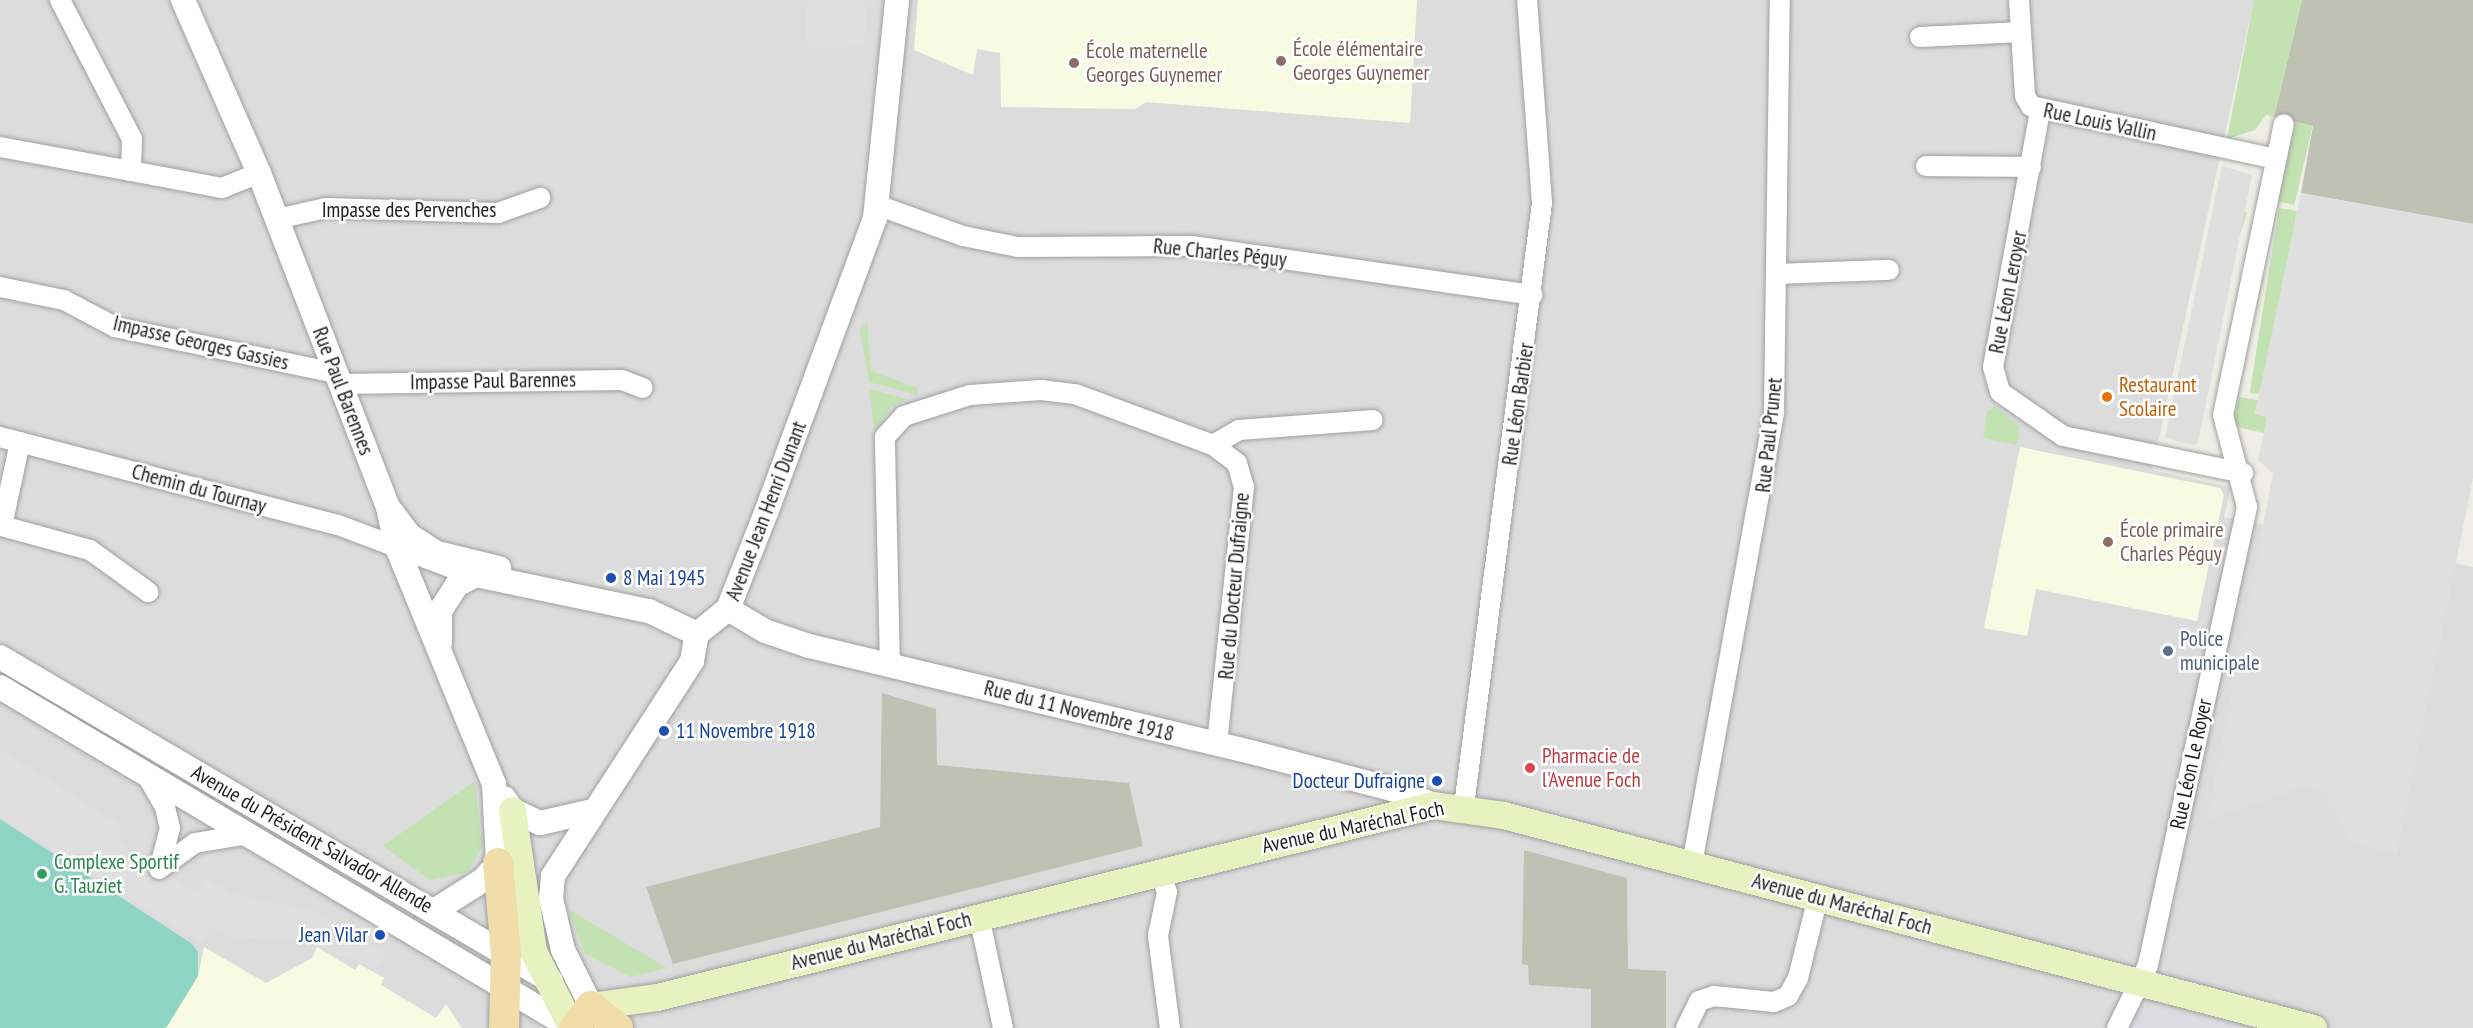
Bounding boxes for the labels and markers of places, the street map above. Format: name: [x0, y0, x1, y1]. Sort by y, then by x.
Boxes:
place label: École élémentaire Georges Guynemer: [1293, 36, 1429, 86]
place label: École maternelle Georges Guynemer: [1086, 38, 1222, 88]
marker: École élémentaire Georges Guynemer: [1274, 54, 1288, 68]
marker: École maternelle Georges Guynemer: [1067, 56, 1081, 70]
place label: Restaurant Scolaire: [2119, 372, 2196, 422]
marker: Restaurant Scolaire: [2100, 390, 2114, 404]
place label: École primaire Charles Péguy: [2120, 517, 2224, 567]
marker: École primaire Charles Péguy: [2101, 535, 2115, 549]
place label: 8 Mai 1945: [623, 565, 705, 591]
marker: 8 Mai 1945: [604, 571, 618, 585]
place label: Police municipale: [2180, 626, 2260, 676]
marker: Police municipale: [2161, 644, 2175, 658]
place label: 11 Novembre 1918: [676, 718, 816, 744]
marker: 11 Novembre 1918: [657, 724, 671, 738]
place label: Pharmacie de l'Avenue Foch: [1542, 743, 1641, 793]
marker: Pharmacie de l'Avenue Foch: [1523, 761, 1537, 775]
place label: Docteur Dufraigne: [1293, 768, 1425, 794]
marker: Docteur Dufraigne: [1430, 774, 1444, 788]
place label: Complexe Sportif G. Tauziet: [54, 849, 179, 899]
marker: Complexe Sportif G. Tauziet: [35, 867, 49, 881]
place label: Jean Vilar: [299, 922, 368, 948]
marker: Jean Vilar: [373, 928, 387, 942]

